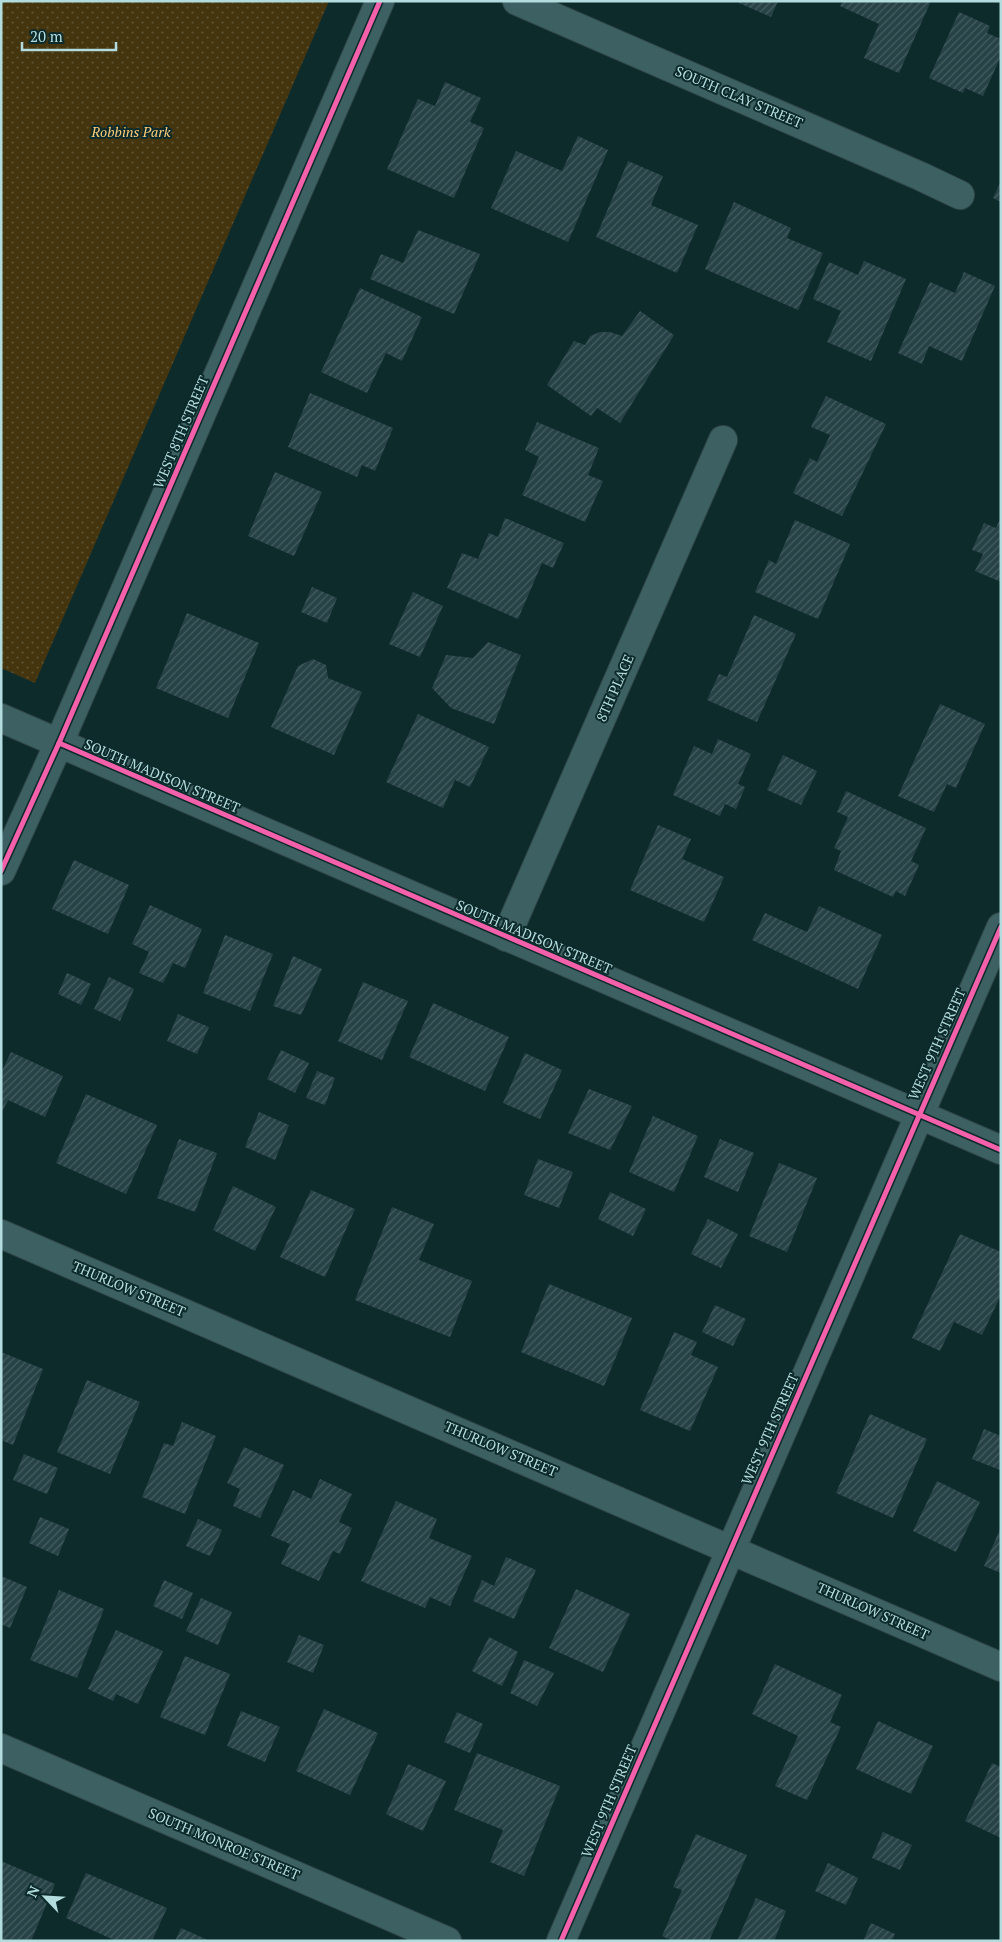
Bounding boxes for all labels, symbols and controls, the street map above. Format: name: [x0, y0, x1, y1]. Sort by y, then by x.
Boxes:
scale bar: [22, 20, 116, 52]
text: 20 m: [30, 26, 63, 46]
street label: SOUTH CLAY STREET: [672, 61, 806, 132]
park label: Robbins Park: [91, 122, 171, 141]
street label: WEST 8TH STREET: [148, 372, 213, 491]
street label: 8TH PLACE: [591, 651, 638, 724]
street label: SOUTH MADISON STREET: [81, 734, 243, 817]
street label: SOUTH MADISON STREET: [453, 895, 615, 978]
street label: WEST 9TH STREET: [903, 985, 970, 1103]
street label: THURLOW STREET: [70, 1256, 189, 1321]
street label: WEST 9TH STREET: [736, 1370, 803, 1488]
street label: THURLOW STREET: [442, 1416, 561, 1481]
street label: THURLOW STREET: [814, 1577, 933, 1644]
street label: WEST 9TH STREET: [576, 1741, 641, 1860]
street label: SOUTH MONROE STREET: [146, 1803, 303, 1884]
north arrow: [20, 1872, 70, 1922]
text: N: [22, 1882, 44, 1900]

